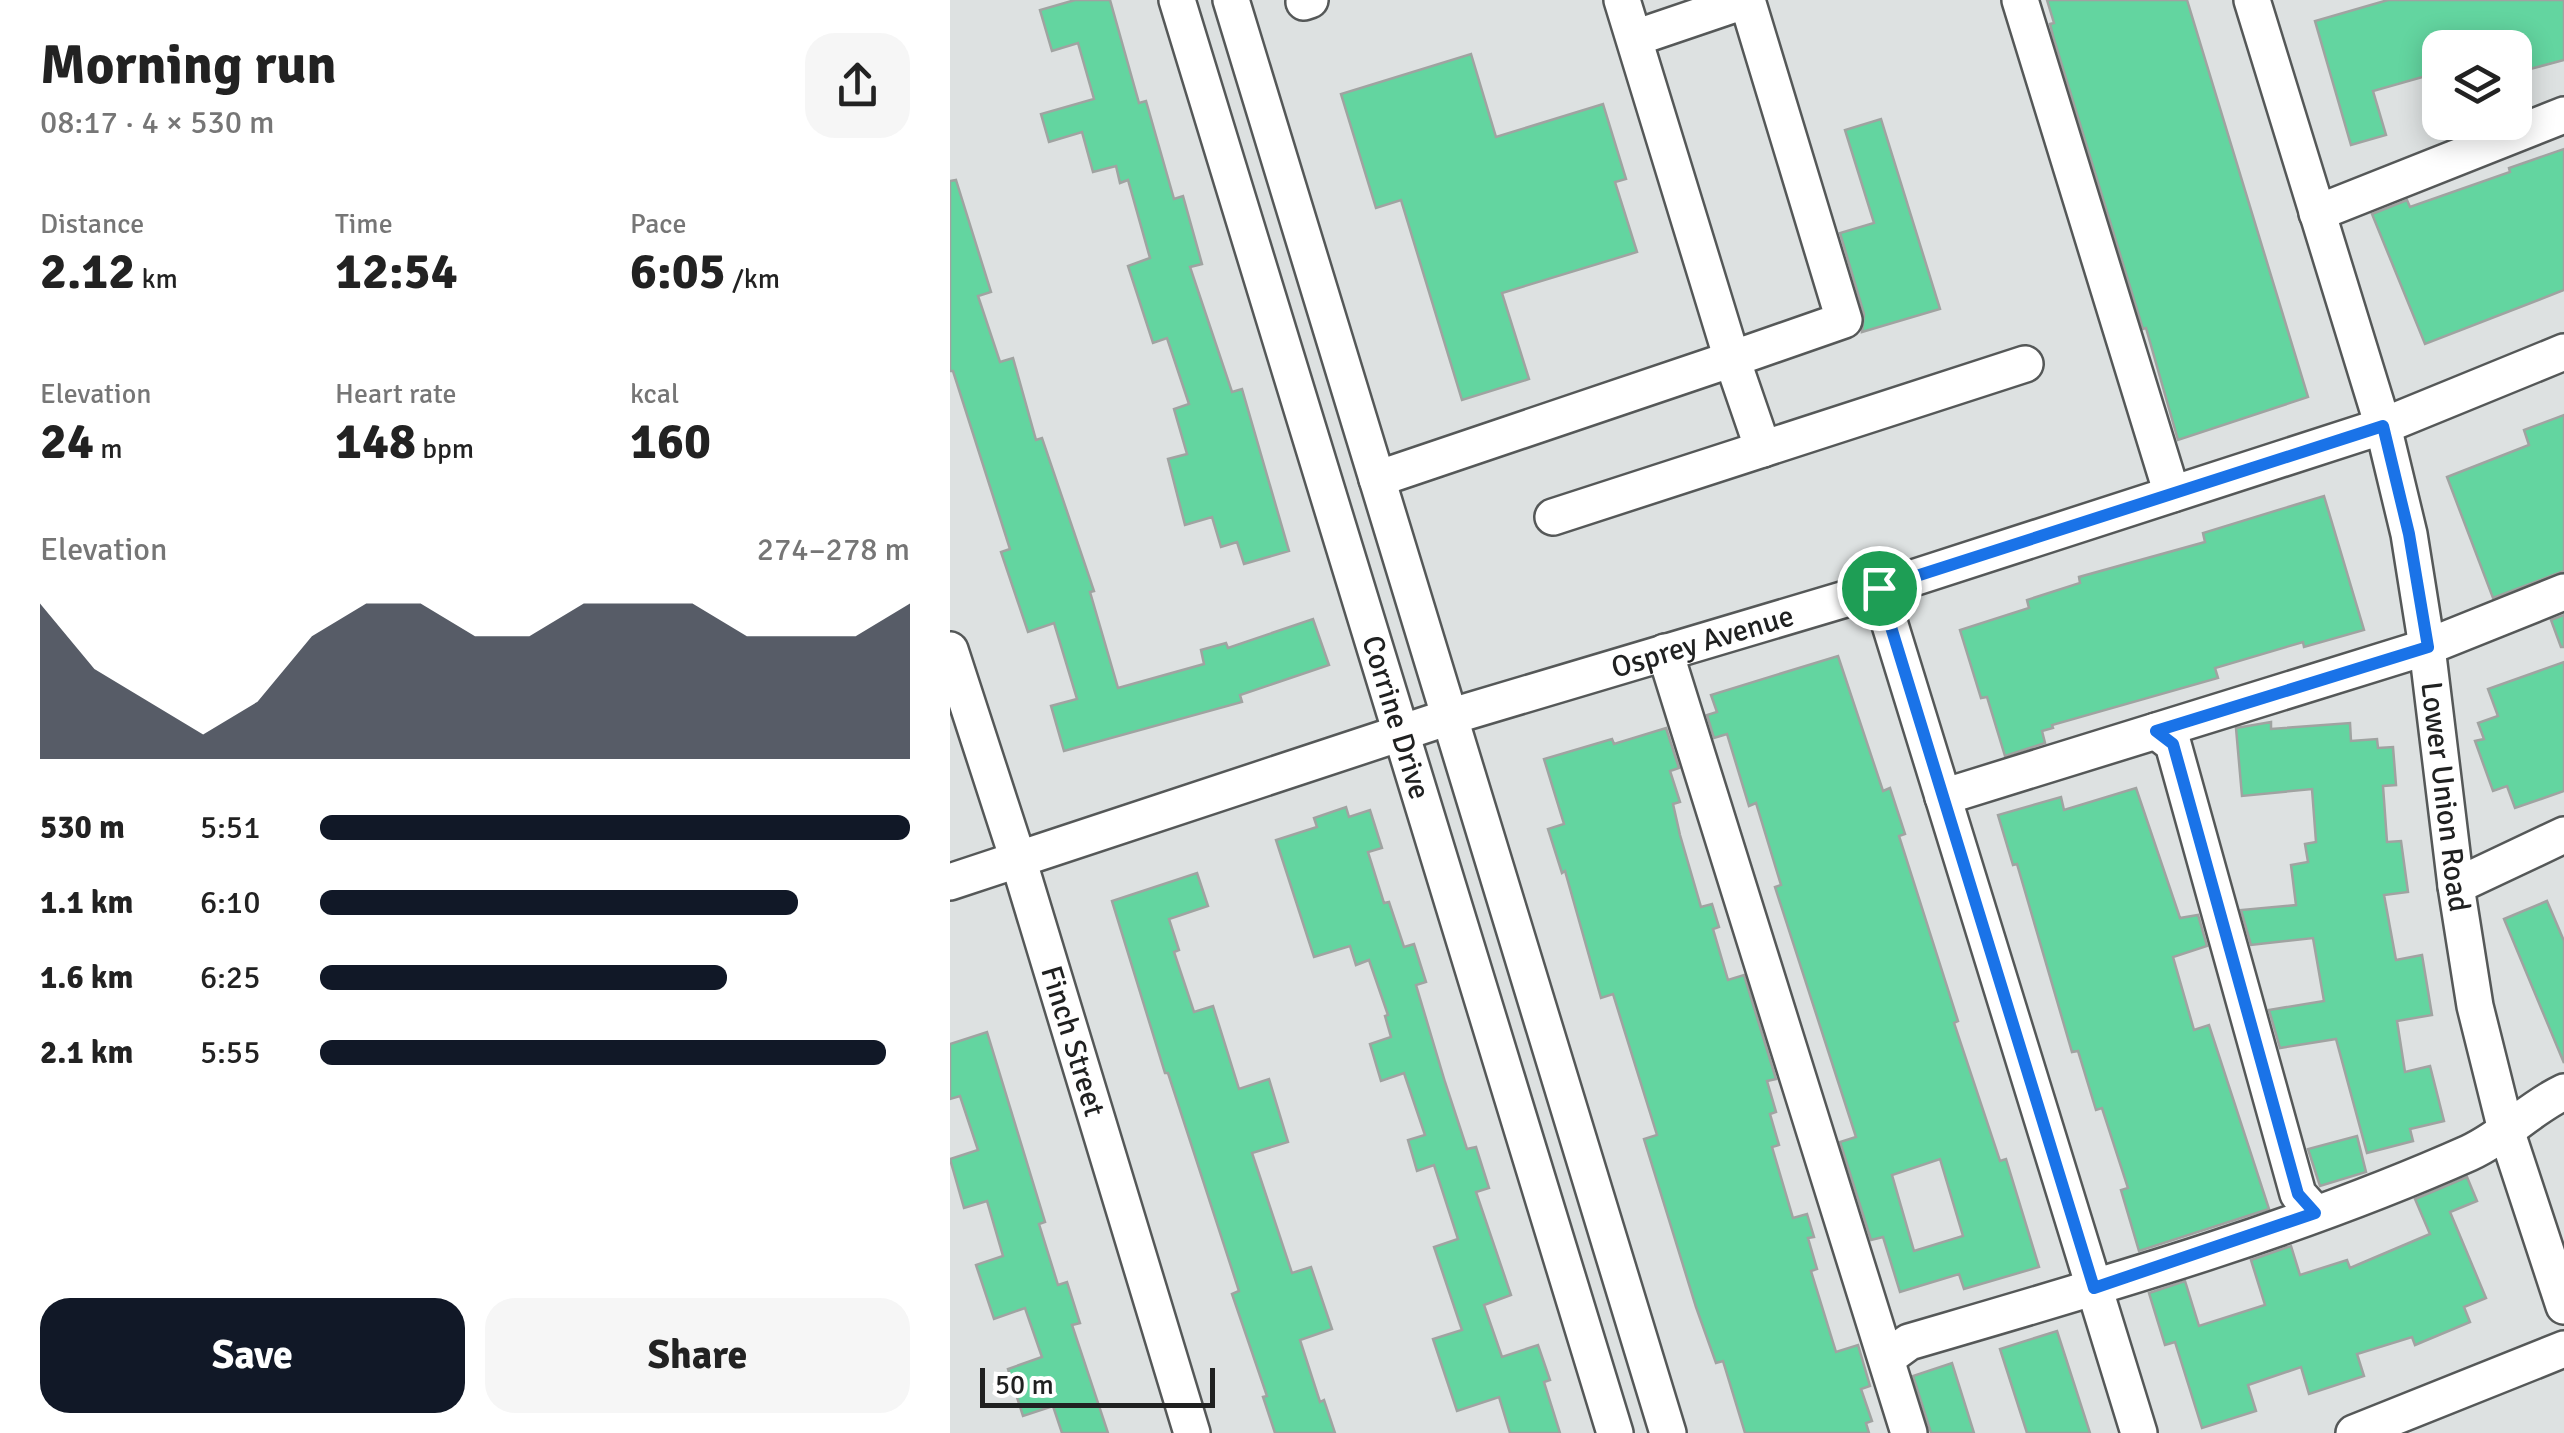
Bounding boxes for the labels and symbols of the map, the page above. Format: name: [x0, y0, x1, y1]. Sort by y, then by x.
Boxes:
pin: [1837, 546, 1922, 631]
street label: Osprey Avenue: [1607, 597, 1798, 687]
street label: Corrine Drive: [1353, 631, 1438, 804]
street label: Lower Union Road: [2412, 680, 2478, 914]
street label: Finch Street: [1032, 961, 1113, 1121]
scale bar: [980, 1363, 1215, 1408]

